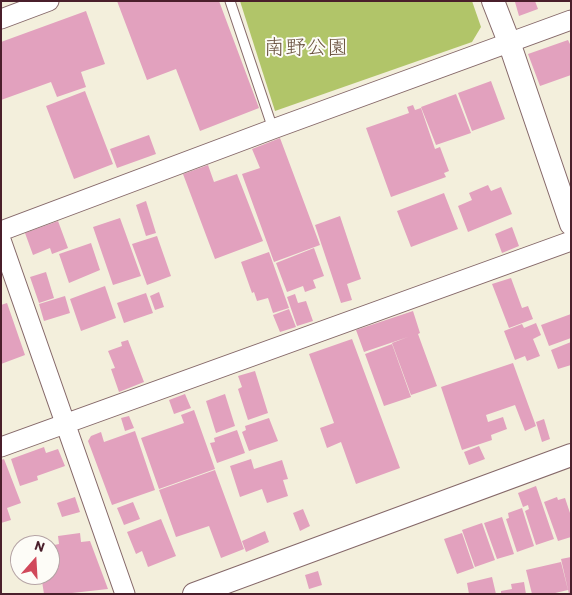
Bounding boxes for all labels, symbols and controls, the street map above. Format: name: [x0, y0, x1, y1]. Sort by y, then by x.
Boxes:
park label: 南野公園: [264, 36, 348, 62]
north arrow: [10, 535, 60, 585]
text: N: [32, 537, 47, 556]

